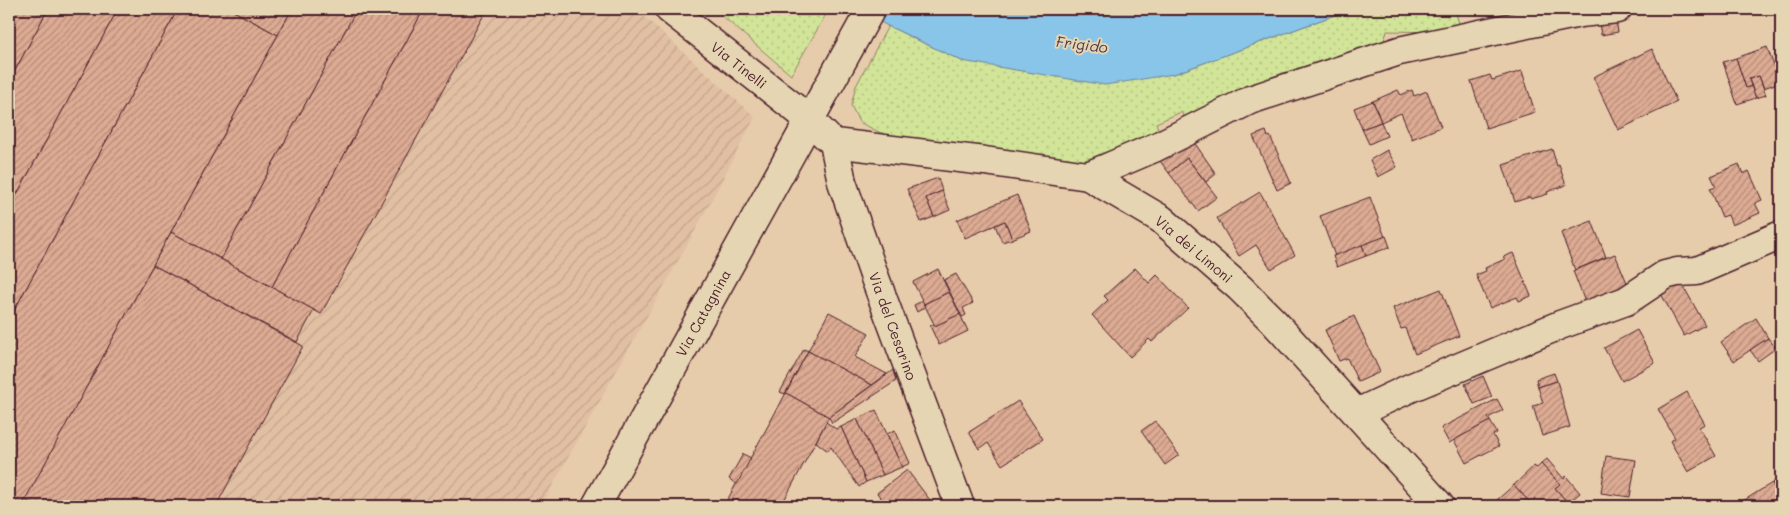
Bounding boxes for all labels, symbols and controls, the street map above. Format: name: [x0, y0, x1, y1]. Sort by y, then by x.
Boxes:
water label: Frigido: [1055, 31, 1109, 57]
street label: Via Tinelli: [707, 37, 771, 93]
street label: Via dei Limoni: [1151, 211, 1237, 287]
street label: Via Catagnina: [671, 266, 735, 360]
street label: Via del Cesarino: [865, 269, 921, 383]

